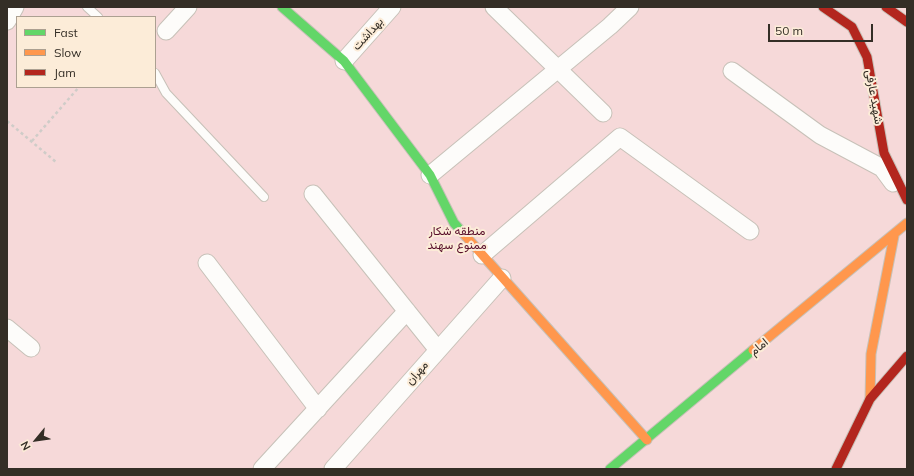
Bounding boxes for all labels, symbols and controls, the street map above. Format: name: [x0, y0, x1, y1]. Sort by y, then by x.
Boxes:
street label: بهداشت: [350, 15, 386, 53]
legend: [16, 16, 156, 88]
scale bar: [770, 16, 875, 42]
text: 50 m: [775, 23, 803, 38]
text: Fast: [54, 25, 78, 40]
text: Slow: [54, 45, 82, 60]
text: Jam: [54, 65, 76, 80]
street label: شهید عارفی: [862, 69, 886, 125]
park label: منطقه شکار ممنوع سهند: [427, 224, 487, 252]
street label: امام: [747, 335, 771, 359]
street label: مهران: [403, 358, 431, 388]
north arrow: [16, 420, 56, 460]
text: N: [17, 439, 34, 453]

